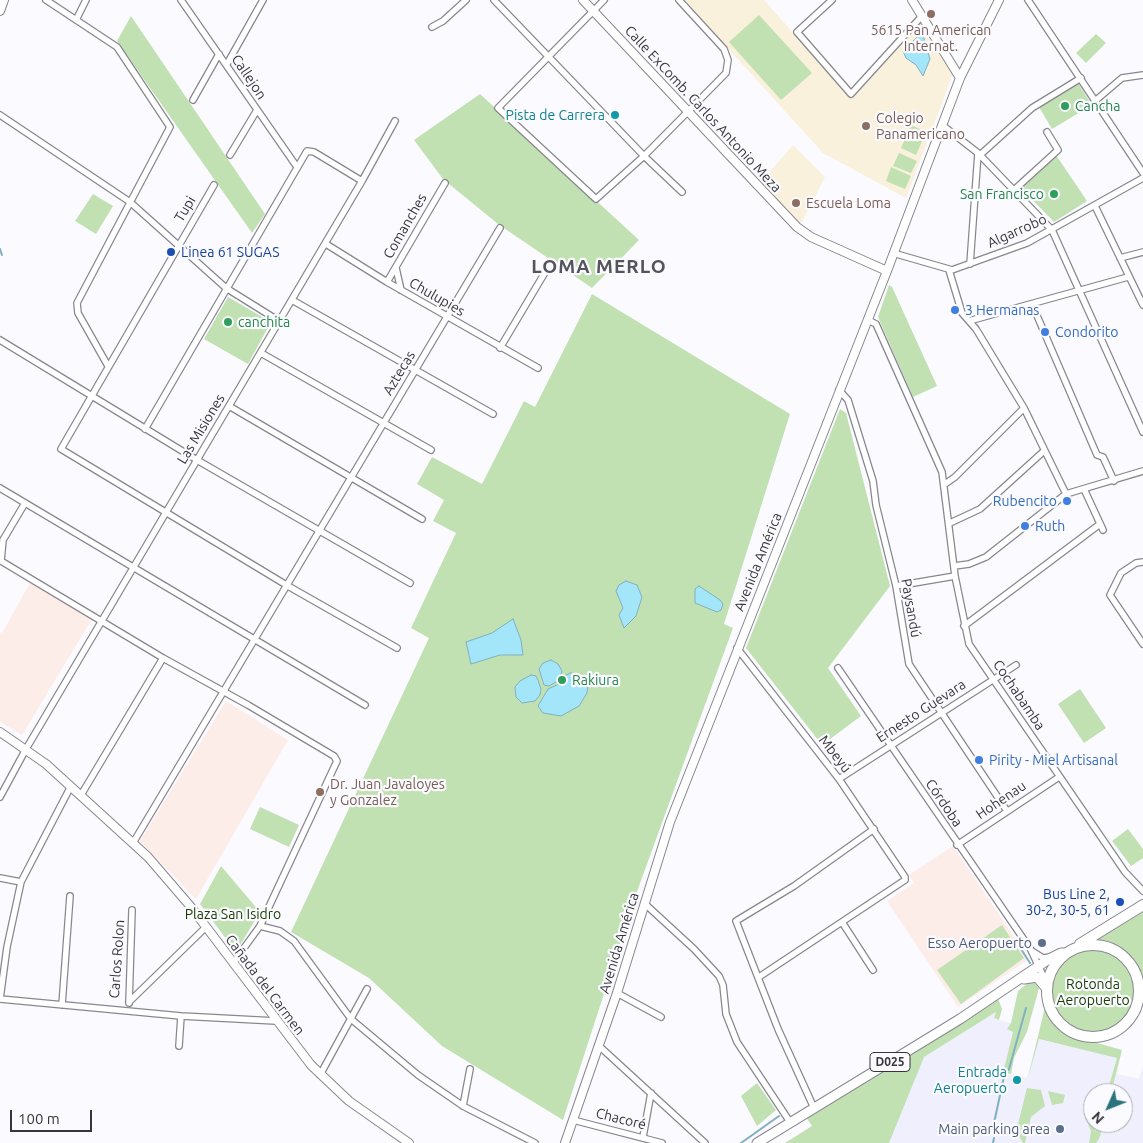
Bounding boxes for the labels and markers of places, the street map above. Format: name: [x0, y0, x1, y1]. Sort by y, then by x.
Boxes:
marker: 5615 Pan American Internat.: [925, 8, 937, 20]
place label: 5615 Pan American Internat.: [871, 22, 991, 54]
place label: Cancha: [1075, 98, 1120, 114]
marker: Cancha: [1059, 100, 1071, 112]
place label: Pista de Carrera: [506, 107, 605, 123]
marker: Pista de Carrera: [609, 109, 621, 121]
place label: Colegio Panamericano: [876, 110, 965, 142]
marker: Colegio Panamericano: [860, 120, 872, 132]
place label: San Francisco: [960, 186, 1044, 202]
marker: San Francisco: [1048, 188, 1060, 200]
place label: Escuela Loma: [806, 195, 891, 211]
marker: Escuela Loma: [790, 197, 802, 209]
place label: Linea 61 SUGAS: [181, 244, 279, 260]
marker: Linea 61 SUGAS: [165, 246, 177, 258]
place label: 3 Hermanas: [965, 302, 1039, 318]
marker: 3 Hermanas: [949, 304, 961, 316]
place label: canchita: [238, 314, 290, 330]
marker: canchita: [222, 316, 234, 328]
place label: Condorito: [1055, 324, 1119, 340]
marker: Condorito: [1039, 326, 1051, 338]
place label: Rubencito: [993, 493, 1057, 509]
marker: Rubencito: [1061, 495, 1073, 507]
place label: Ruth: [1035, 518, 1065, 534]
marker: Ruth: [1019, 520, 1031, 532]
place label: Rakiura: [572, 672, 619, 688]
marker: Rakiura: [556, 674, 568, 686]
place label: Pirity - Miel Artisanal: [989, 752, 1118, 768]
marker: Pirity - Miel Artisanal: [973, 754, 985, 766]
place label: Dr. Juan Javaloyes y Gonzalez: [330, 776, 445, 809]
marker: Dr. Juan Javaloyes y Gonzalez: [314, 786, 326, 798]
place label: Bus Line 2, 30-2, 30-5, 61: [1025, 886, 1110, 919]
marker: Bus Line 2, 30-2, 30-5, 61: [1114, 896, 1126, 908]
place label: Esso Aeropuerto: [927, 935, 1032, 951]
marker: Esso Aeropuerto: [1036, 937, 1048, 949]
place label: Entrada Aeropuerto: [934, 1064, 1007, 1096]
marker: Entrada Aeropuerto: [1011, 1074, 1023, 1086]
place label: Main parking area: [938, 1121, 1050, 1137]
marker: Main parking area: [1054, 1123, 1066, 1135]

